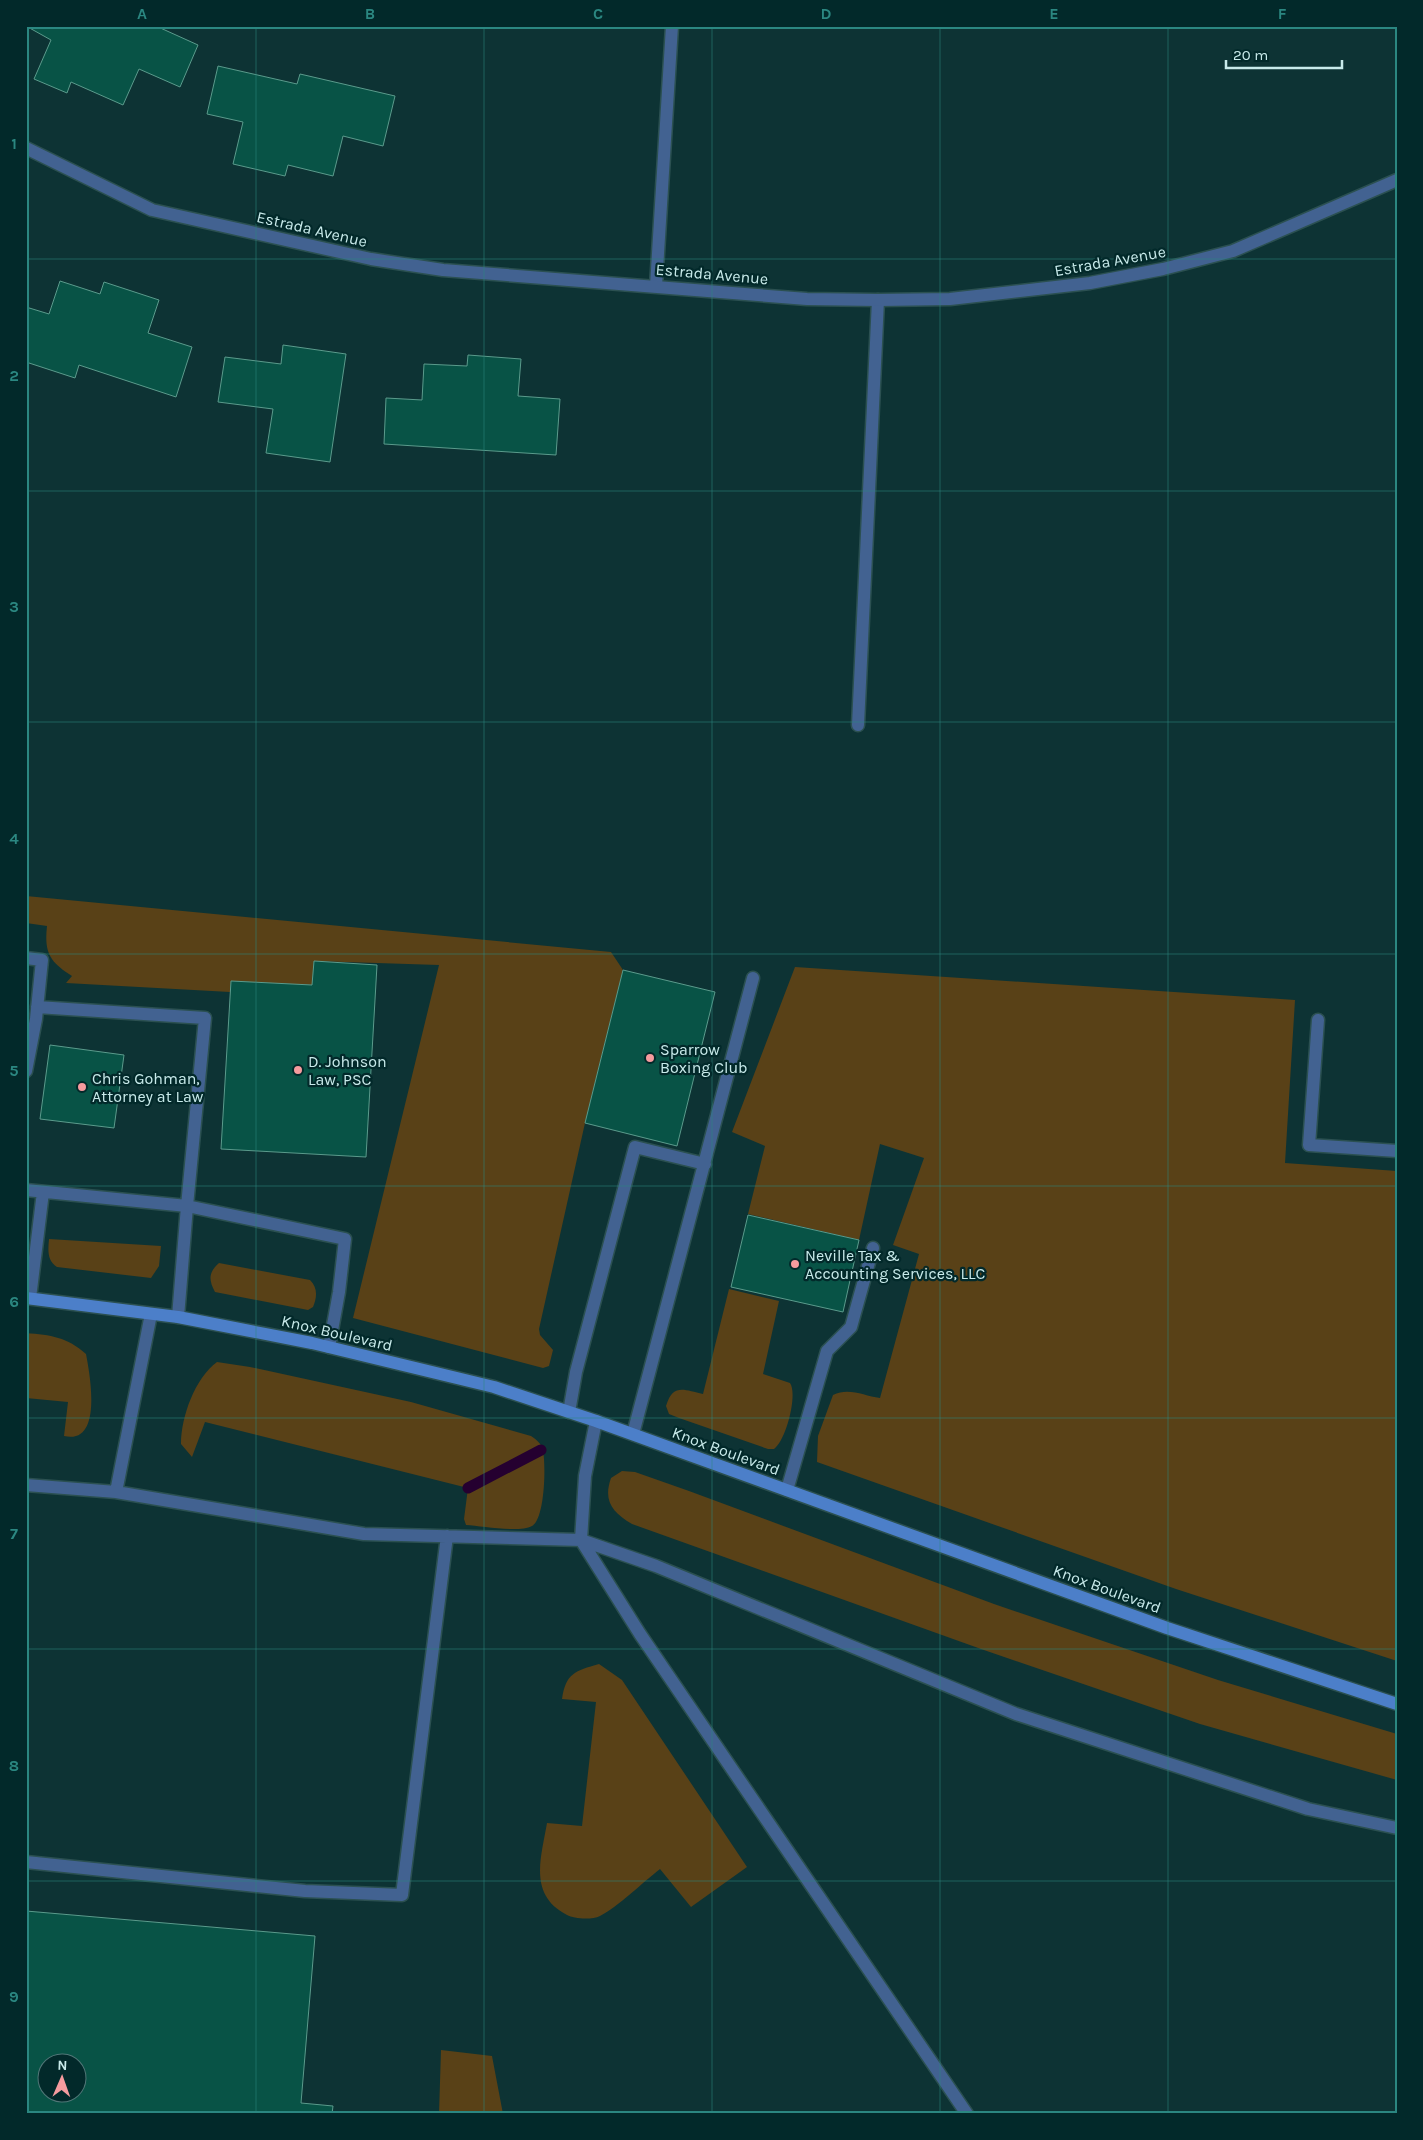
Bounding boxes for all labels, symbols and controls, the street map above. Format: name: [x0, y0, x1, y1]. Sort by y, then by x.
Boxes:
text: A: [137, 4, 147, 23]
text: B: [365, 4, 375, 23]
text: C: [593, 4, 603, 23]
text: D: [821, 4, 832, 23]
text: E: [1049, 4, 1059, 23]
text: F: [1278, 4, 1287, 23]
scale bar: [1226, 38, 1342, 70]
text: 20 m: [1233, 46, 1268, 64]
text: 1: [11, 134, 17, 153]
street label: Estrada Avenue: [255, 207, 369, 251]
street label: Estrada Avenue: [1053, 242, 1167, 280]
street label: Estrada Avenue: [655, 260, 769, 288]
text: 2: [9, 366, 19, 385]
text: 3: [9, 597, 19, 616]
text: 4: [9, 829, 19, 848]
place label: Sparrow Boxing Club: [660, 1040, 748, 1077]
place label: D. Johnson Law, PSC: [308, 1052, 387, 1089]
marker: Sparrow Boxing Club: [644, 1052, 656, 1064]
text: 5: [9, 1061, 19, 1080]
marker: D. Johnson Law, PSC: [292, 1064, 304, 1076]
place label: Chris Gohman, Attorney at Law: [92, 1069, 204, 1106]
marker: Chris Gohman, Attorney at Law: [76, 1081, 88, 1093]
place label: Neville Tax & Accounting Services, LLC: [805, 1246, 986, 1283]
marker: Neville Tax & Accounting Services, LLC: [789, 1258, 801, 1270]
text: 6: [9, 1292, 19, 1311]
street label: Knox Boulevard: [280, 1311, 394, 1355]
street label: Knox Boulevard: [670, 1423, 782, 1479]
text: 7: [10, 1524, 18, 1543]
street label: Knox Boulevard: [1051, 1561, 1163, 1617]
text: 8: [9, 1756, 19, 1775]
text: 9: [9, 1987, 19, 2006]
north arrow: [38, 2052, 88, 2102]
text: N: [57, 2057, 68, 2074]

